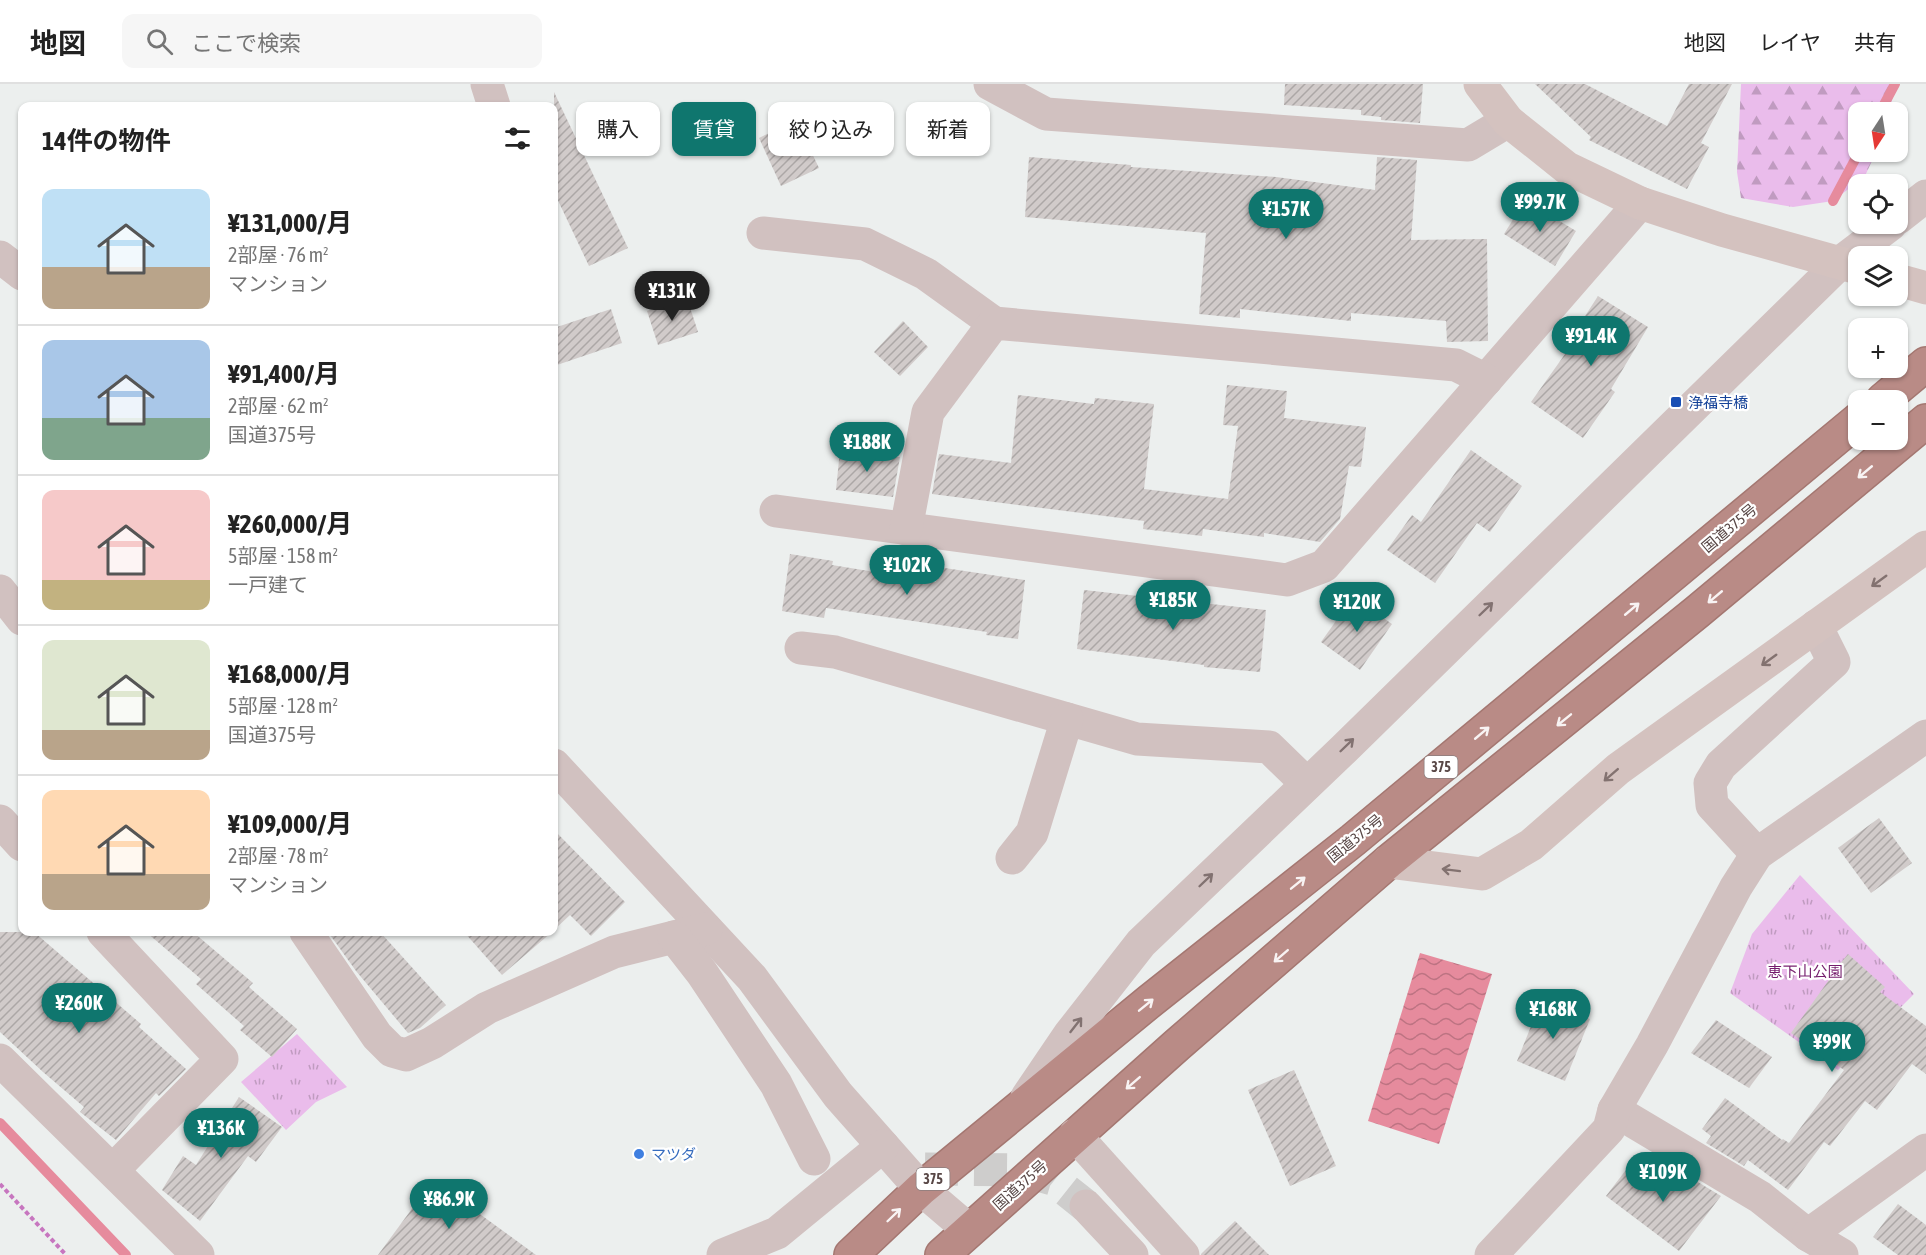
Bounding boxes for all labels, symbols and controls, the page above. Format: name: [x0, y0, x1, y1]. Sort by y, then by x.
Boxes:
search box: [122, 14, 542, 68]
icon: search: [143, 25, 176, 58]
text: 地図: [30, 27, 86, 59]
text: ここで検索: [191, 30, 301, 56]
text: 地図: [1684, 30, 1726, 54]
text: レイヤ: [1759, 30, 1821, 54]
text: 共有: [1854, 30, 1896, 54]
chip: 購入: [576, 102, 660, 156]
chip: 賃貸: [672, 102, 756, 156]
chip: 絞り込み: [768, 102, 894, 156]
chip: 新着: [906, 102, 990, 156]
north arrow: [1848, 102, 1908, 162]
map controls: [1848, 102, 1908, 450]
icon: filters: [501, 122, 534, 155]
text: 14件の物件: [42, 126, 170, 156]
button: locate: [1848, 174, 1908, 234]
pin: ¥99.7K: [1491, 182, 1589, 233]
pin: ¥157K: [1244, 189, 1328, 240]
text: ¥99.7K: [1515, 190, 1565, 213]
text: ¥157K: [1263, 197, 1309, 220]
text: ¥131,000/月: [228, 208, 352, 238]
icon: home: [90, 213, 162, 285]
text: 2部屋 · 76 m²: [228, 243, 329, 266]
button: layers: [1848, 246, 1908, 306]
pin: ¥131K: [630, 271, 714, 322]
text: マンション: [228, 272, 328, 295]
text: ¥131K: [649, 279, 695, 302]
pin: ¥91.4K: [1542, 316, 1640, 367]
button: +: [1848, 318, 1908, 378]
text: ¥91.4K: [1566, 324, 1616, 347]
text: ¥91,400/月: [228, 359, 340, 389]
icon: home: [90, 364, 162, 436]
button: −: [1848, 390, 1908, 450]
text: 2部屋 · 62 m²: [228, 394, 329, 417]
place label: 浄福寺橋: [1688, 394, 1748, 411]
marker: 浄福寺橋: [1669, 395, 1683, 409]
pin: ¥188K: [825, 422, 909, 473]
text: 国道375号: [228, 423, 316, 446]
text: ¥188K: [844, 430, 890, 453]
one-way arrow: [1858, 465, 1873, 479]
street label: 国道375号: [1698, 500, 1760, 556]
text: ¥260,000/月: [228, 509, 352, 539]
icon: home: [90, 514, 162, 586]
text: 5部屋 · 158 m²: [228, 544, 338, 567]
pin: ¥102K: [865, 545, 949, 596]
text: ¥102K: [884, 553, 930, 576]
text: 一戸建て: [228, 573, 308, 596]
one-way arrow: [1871, 575, 1887, 587]
pin: ¥185K: [1131, 580, 1215, 631]
pin: ¥120K: [1315, 582, 1399, 633]
text: ¥185K: [1150, 588, 1196, 611]
text: ¥120K: [1334, 590, 1380, 613]
one-way arrow: [1708, 590, 1723, 604]
one-way arrow: [1479, 602, 1494, 617]
one-way arrow: [1624, 602, 1640, 615]
one-way arrow: [1762, 654, 1778, 666]
text: ¥168,000/月: [228, 659, 352, 689]
icon: home: [90, 664, 162, 736]
text: 5部屋 · 128 m²: [228, 694, 338, 717]
one-way arrow: [1557, 713, 1572, 727]
text: 国道375号: [228, 723, 316, 746]
one-way arrow: [1474, 726, 1489, 740]
one-way arrow: [1339, 738, 1354, 753]
road number: 375: [1424, 756, 1458, 778]
one-way arrow: [1603, 768, 1619, 781]
text: ¥109,000/月: [228, 809, 352, 839]
street label: 国道375号: [1324, 811, 1386, 865]
icon: home: [90, 814, 162, 886]
text: 2部屋 · 78 m²: [228, 844, 329, 867]
one-way arrow: [1442, 865, 1462, 876]
text: マンション: [228, 873, 328, 896]
one-way arrow: [1198, 873, 1213, 888]
one-way arrow: [1290, 877, 1306, 890]
one-way arrow: [1273, 948, 1289, 962]
park label: 恵下山公園: [1767, 963, 1843, 980]
pin: ¥260K: [37, 983, 121, 1034]
pin: ¥168K: [1511, 989, 1595, 1040]
text: ¥260K: [56, 991, 102, 1014]
text: ¥168K: [1530, 997, 1576, 1020]
one-way arrow: [1138, 998, 1154, 1011]
one-way arrow: [1070, 1018, 1083, 1034]
pin: ¥99K: [1796, 1022, 1868, 1073]
text: ¥99K: [1813, 1030, 1851, 1053]
one-way arrow: [1126, 1076, 1142, 1090]
pin: ¥136K: [179, 1108, 263, 1159]
text: ¥136K: [198, 1116, 244, 1139]
place label: マツダ: [651, 1146, 696, 1163]
marker: マツダ: [632, 1147, 646, 1161]
pin: ¥109K: [1621, 1152, 1705, 1203]
street label: 国道375号: [990, 1157, 1050, 1213]
text: ¥109K: [1640, 1160, 1686, 1183]
road number: 375: [916, 1168, 950, 1190]
pin: ¥86.9K: [400, 1179, 498, 1230]
text: ¥86.9K: [424, 1187, 474, 1210]
one-way arrow: [886, 1207, 901, 1222]

